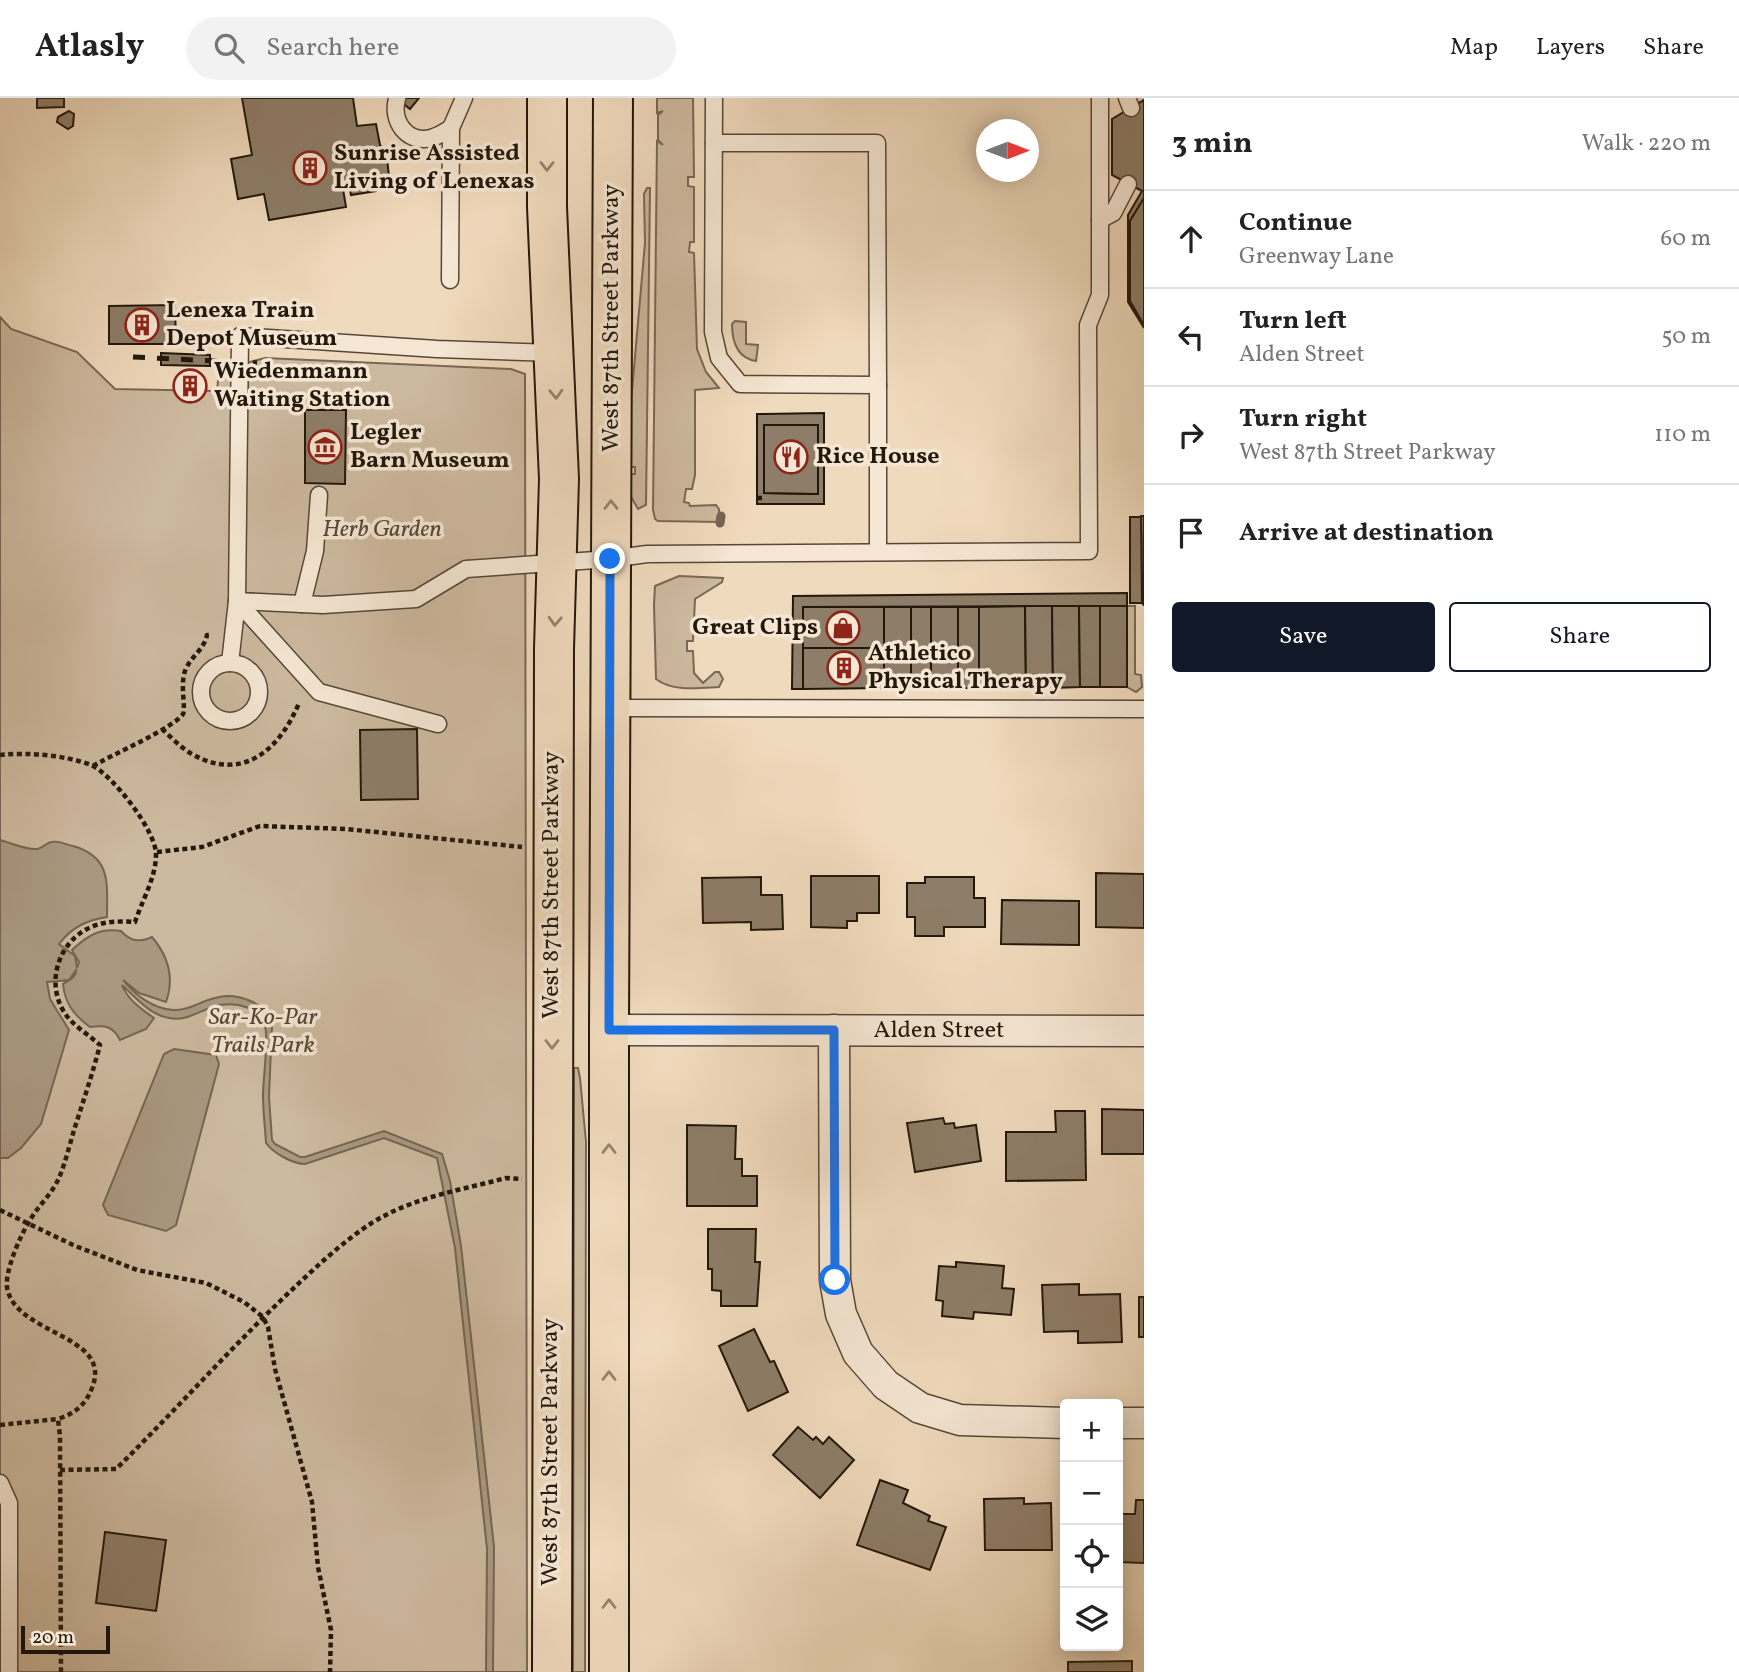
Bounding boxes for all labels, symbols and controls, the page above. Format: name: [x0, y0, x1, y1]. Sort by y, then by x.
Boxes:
search box: [186, 17, 676, 80]
text: Atlasly: [35, 25, 144, 71]
icon: search: [210, 29, 248, 67]
text: Search here: [266, 30, 399, 66]
text: Map: [1450, 31, 1498, 65]
text: Layers: [1536, 31, 1605, 65]
text: Share: [1643, 31, 1704, 65]
north arrow: [976, 119, 1039, 182]
text: 3 min: [1172, 123, 1253, 165]
text: Walk · 220 m: [1582, 128, 1711, 160]
place label: Sunrise Assisted Living of Lenexas: [334, 137, 535, 199]
building icon: Sunrise Assisted Living of Lenexas: [291, 149, 329, 187]
one-way arrow: [539, 161, 555, 172]
street label: West 87th Street Parkway: [595, 184, 629, 452]
text: Continue: [1239, 205, 1352, 241]
icon: ahead: [1172, 220, 1210, 258]
text: 60 m: [1661, 223, 1711, 255]
text: Greenway Lane: [1239, 241, 1394, 273]
place label: Lenexa Train Depot Museum: [166, 294, 337, 356]
text: Turn left: [1239, 303, 1347, 339]
building icon: Lenexa Train Depot Museum: [123, 306, 161, 344]
icon: left: [1172, 318, 1210, 356]
text: 50 m: [1662, 321, 1711, 353]
text: Alden Street: [1239, 339, 1365, 371]
place label: Wiedenmann Waiting Station: [214, 355, 391, 417]
building icon: Wiedenmann Waiting Station: [171, 367, 209, 405]
one-way arrow: [548, 388, 563, 399]
text: Turn right: [1239, 401, 1367, 437]
place label: Legler Barn Museum: [350, 416, 510, 478]
icon: right: [1172, 416, 1210, 454]
text: 110 m: [1654, 419, 1711, 451]
museum icon: Legler Barn Museum: [306, 428, 344, 466]
text: West 87th Street Parkway: [1239, 437, 1496, 469]
restaurant icon: Rice House: [772, 438, 810, 476]
place label: Rice House: [816, 440, 940, 474]
one-way arrow: [603, 499, 619, 510]
park label: Herb Garden: [322, 513, 442, 547]
icon: arrive: [1172, 514, 1210, 552]
text: Arrive at destination: [1239, 515, 1494, 551]
route end: [594, 543, 625, 574]
button: Save: [1172, 602, 1435, 672]
button: Share: [1449, 602, 1711, 672]
shop icon: Great Clips: [824, 609, 862, 647]
place label: Great Clips: [692, 611, 818, 645]
one-way arrow: [548, 616, 563, 627]
place label: Athletico Physical Therapy: [868, 637, 1063, 699]
building icon: Athletico Physical Therapy: [825, 649, 863, 687]
street label: West 87th Street Parkway: [535, 751, 569, 1019]
park label: Sar-Ko-Par Trails Park: [209, 1001, 318, 1063]
street label: Alden Street: [873, 1014, 1005, 1048]
one-way arrow: [544, 1040, 560, 1050]
one-way arrow: [601, 1143, 617, 1154]
route start: [819, 1264, 850, 1295]
street label: West 87th Street Parkway: [534, 1318, 568, 1586]
one-way arrow: [601, 1371, 617, 1381]
map controls: [1060, 1399, 1123, 1651]
button: +: [1060, 1399, 1123, 1462]
button: −: [1060, 1462, 1123, 1525]
button: locate: [1060, 1525, 1123, 1588]
button: layers: [1060, 1588, 1123, 1651]
one-way arrow: [601, 1598, 617, 1609]
scale bar: [21, 1623, 110, 1655]
text: 20 m: [32, 1625, 74, 1651]

